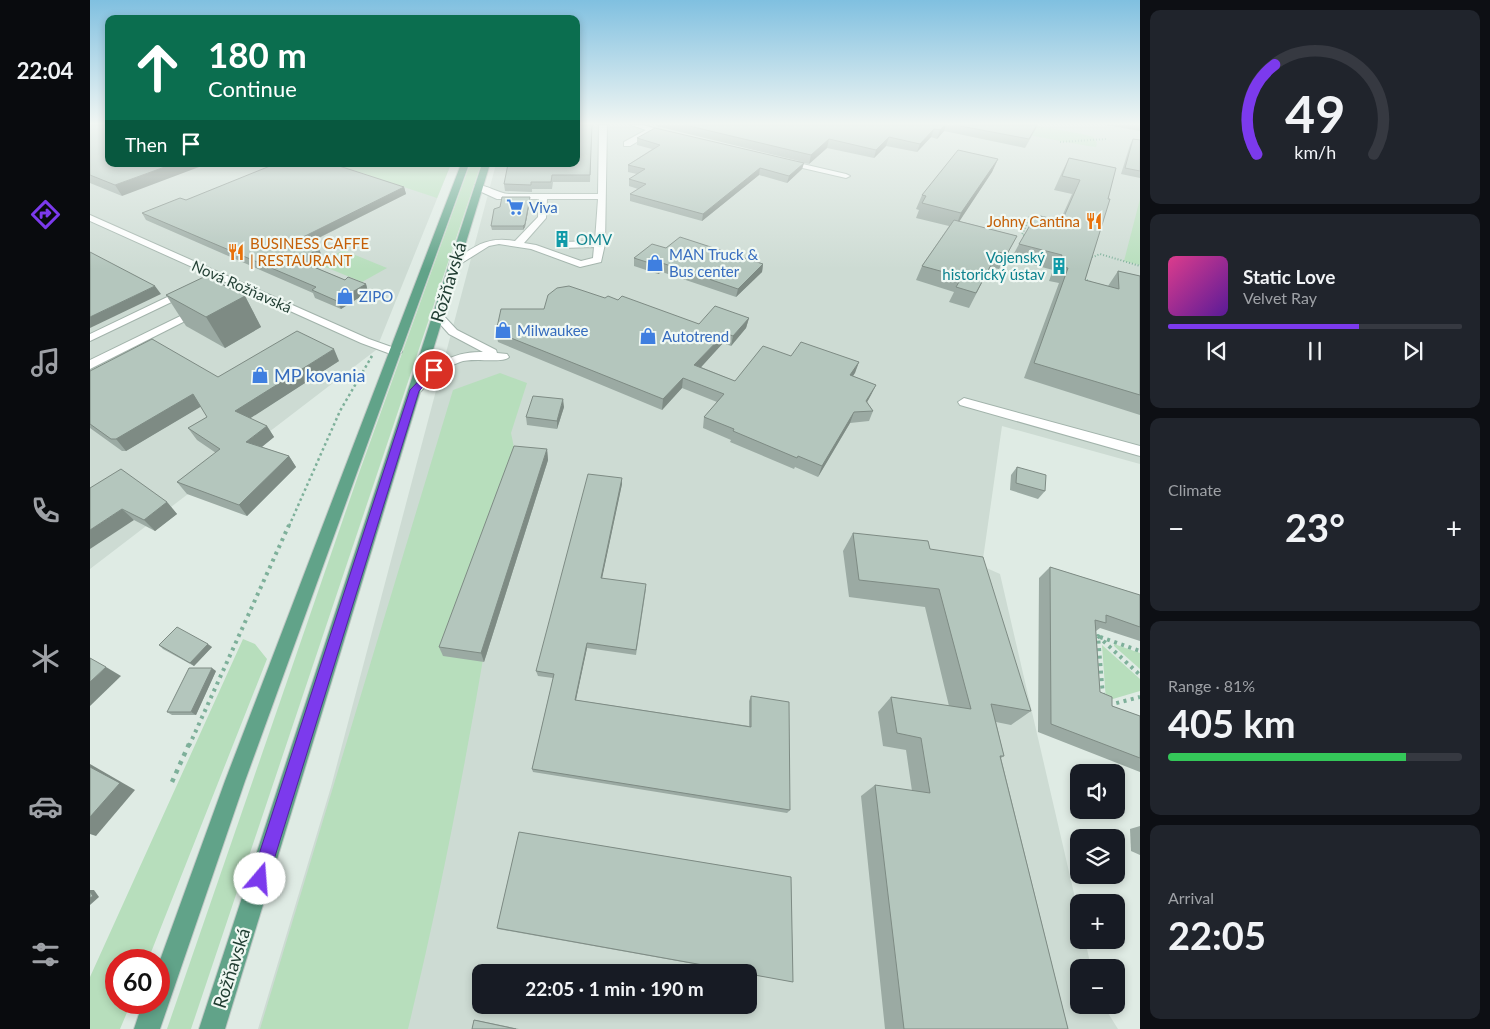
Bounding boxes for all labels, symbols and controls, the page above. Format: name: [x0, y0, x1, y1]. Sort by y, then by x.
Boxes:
text: 180 m: [208, 33, 307, 75]
icon: ahead: [125, 35, 190, 100]
text: 22:04: [17, 57, 73, 84]
text: Continue: [208, 75, 297, 102]
text: 49: [1285, 82, 1345, 144]
icon: arrive: [177, 130, 205, 158]
text: Then: [125, 133, 167, 156]
text: km/h: [1294, 141, 1336, 163]
icon: directions: [28, 197, 63, 232]
supermarket icon: Viva: [505, 197, 525, 217]
place label: Viva: [529, 198, 558, 216]
restaurant icon: Johny Cantina: [1084, 211, 1104, 231]
place label: Johny Cantina: [987, 212, 1080, 230]
building icon: OMV: [552, 229, 572, 249]
place label: OMV: [576, 230, 613, 248]
place label: BUSINESS CAFFE | RESTAURANT: [250, 234, 369, 269]
street label: Rožňavská: [425, 239, 471, 325]
restaurant icon: BUSINESS CAFFE | RESTAURANT: [226, 242, 246, 262]
place label: MAN Truck & Bus center: [669, 245, 759, 280]
place label: Vojenský historický ústav: [942, 248, 1045, 283]
shop icon: MAN Truck & Bus center: [645, 253, 665, 273]
street label: Nová Rožňavská: [189, 256, 295, 316]
building icon: Vojenský historický ústav: [1049, 256, 1069, 276]
text: Static Love: [1243, 265, 1335, 288]
shop icon: ZIPO: [335, 286, 355, 306]
place label: ZIPO: [359, 287, 393, 305]
text: Velvet Ray: [1243, 288, 1317, 307]
shop icon: Milwaukee: [493, 320, 513, 340]
place label: Milwaukee: [517, 321, 589, 339]
shop icon: Autotrend: [638, 326, 658, 346]
place label: Autotrend: [662, 327, 729, 345]
icon: previous: [1203, 337, 1231, 365]
icon: pause: [1301, 337, 1329, 365]
icon: next: [1399, 337, 1427, 365]
icon: music: [28, 345, 63, 380]
pin: [413, 349, 455, 391]
icon: arrive: [420, 356, 448, 384]
place label: MP kovania: [274, 364, 366, 386]
shop icon: MP kovania: [250, 365, 270, 385]
text: Climate: [1168, 480, 1221, 499]
icon: phone: [28, 493, 63, 528]
text: 23°: [1285, 504, 1345, 550]
text: −: [1168, 511, 1184, 545]
text: +: [1446, 511, 1462, 545]
icon: climate: [28, 641, 63, 676]
text: Range · 81%: [1168, 676, 1255, 695]
text: 405 km: [1168, 700, 1296, 746]
map controls: [1070, 764, 1125, 1014]
button: sound: [1070, 764, 1125, 819]
icon: car: [28, 789, 63, 824]
button: layers: [1070, 829, 1125, 884]
position arrow: [233, 852, 285, 904]
text: Arrival: [1168, 888, 1214, 907]
button: +: [1070, 894, 1125, 949]
text: 22:05: [1168, 912, 1266, 958]
street label: Rožňavská: [208, 925, 254, 1011]
icon: filters: [28, 937, 63, 972]
speed limit sign: 60: [105, 949, 170, 1014]
button: −: [1070, 959, 1125, 1014]
text: 22:05 · 1 min · 190 m: [525, 977, 704, 1000]

